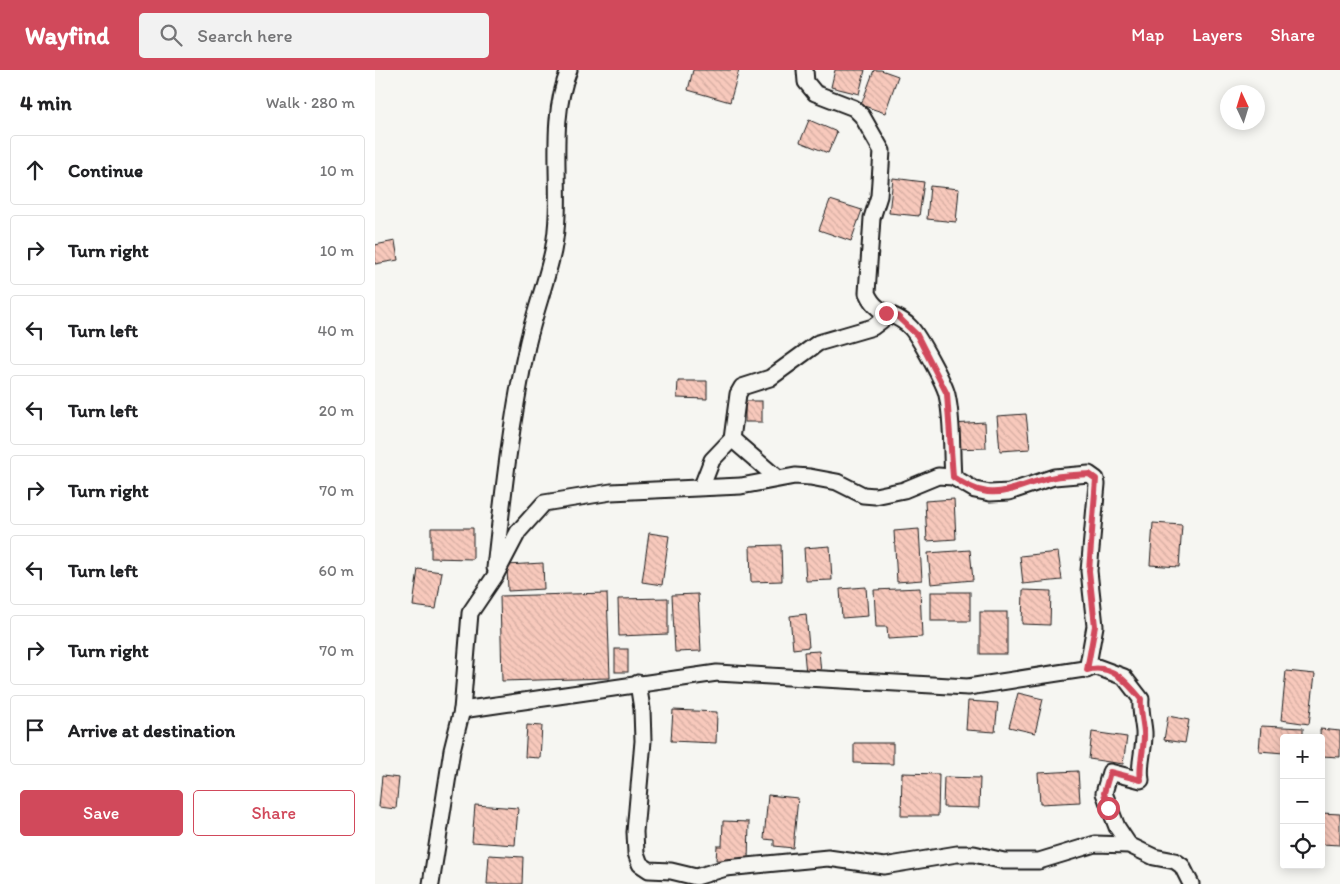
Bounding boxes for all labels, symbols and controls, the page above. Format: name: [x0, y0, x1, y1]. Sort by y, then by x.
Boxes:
search box: [139, 13, 489, 58]
text: Wayfind: [25, 21, 109, 50]
icon: search: [157, 21, 185, 49]
text: Search here: [197, 24, 293, 47]
text: Map: [1131, 24, 1164, 46]
text: Layers: [1192, 24, 1242, 46]
text: Share: [1270, 24, 1315, 46]
north arrow: [1220, 85, 1265, 130]
text: 4 min: [20, 90, 72, 115]
text: Walk · 280 m: [266, 93, 355, 112]
icon: ahead: [21, 156, 49, 184]
text: Continue: [68, 159, 143, 182]
text: 10 m: [320, 161, 354, 180]
icon: right: [21, 236, 49, 264]
text: Turn right: [68, 239, 149, 262]
text: 10 m: [320, 241, 354, 260]
route end: [875, 302, 898, 325]
icon: left: [21, 316, 49, 344]
text: Turn left: [68, 319, 138, 342]
text: 40 m: [317, 321, 354, 340]
icon: left: [21, 396, 49, 424]
text: Turn left: [68, 399, 138, 422]
text: 20 m: [319, 401, 354, 420]
icon: right: [21, 476, 49, 504]
text: Turn right: [68, 479, 149, 502]
text: 70 m: [319, 481, 354, 500]
icon: left: [21, 556, 49, 584]
text: Turn left: [68, 559, 138, 582]
text: 60 m: [319, 561, 354, 580]
icon: right: [21, 636, 49, 664]
text: Turn right: [68, 639, 149, 662]
text: 70 m: [319, 641, 354, 660]
icon: arrive: [21, 716, 49, 744]
text: Arrive at destination: [68, 719, 235, 742]
map controls: [1280, 734, 1325, 869]
button: +: [1280, 734, 1325, 779]
button: −: [1280, 779, 1325, 824]
button: Save: [20, 790, 183, 836]
button: Share: [193, 790, 355, 836]
route start: [1097, 797, 1120, 820]
button: locate: [1280, 824, 1325, 869]

